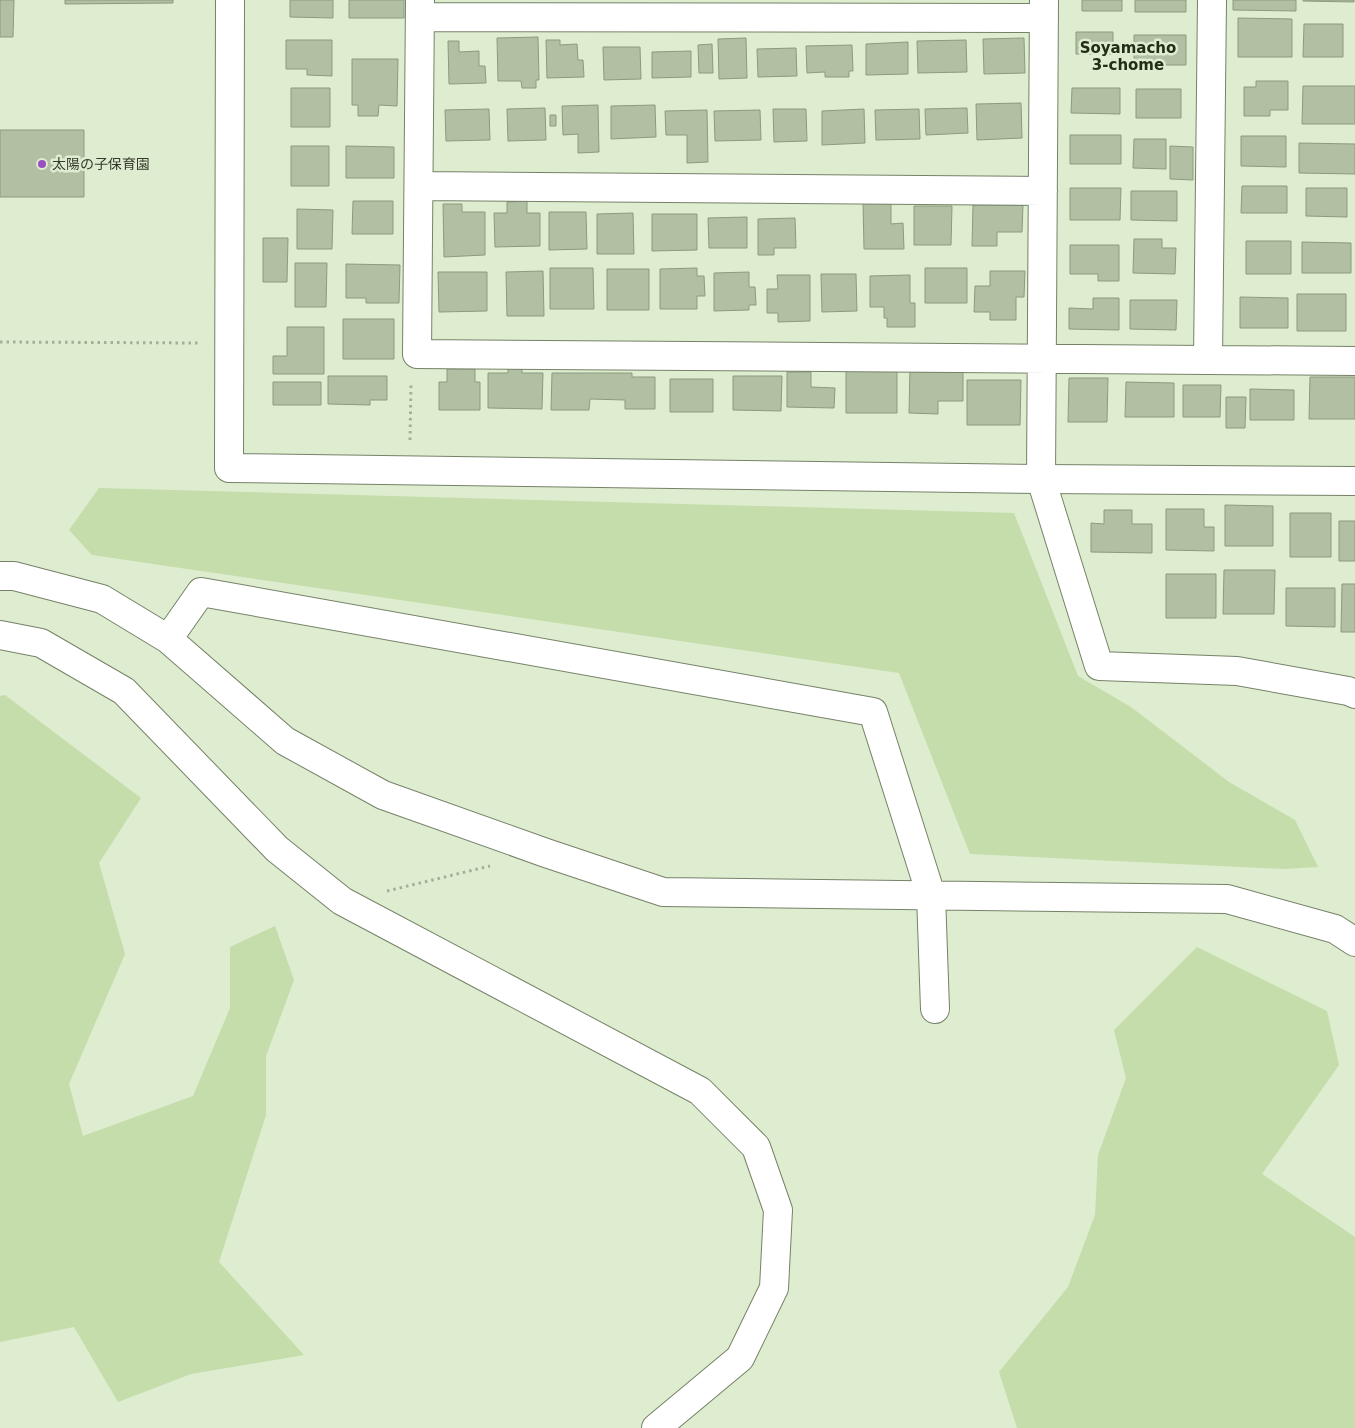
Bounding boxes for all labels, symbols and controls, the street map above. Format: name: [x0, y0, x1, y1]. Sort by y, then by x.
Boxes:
district label: Soyamacho 3-chome: [1080, 39, 1176, 74]
place label: 太陽の子保育園: [52, 156, 150, 172]
marker: 太陽の子保育園: [36, 158, 48, 170]

